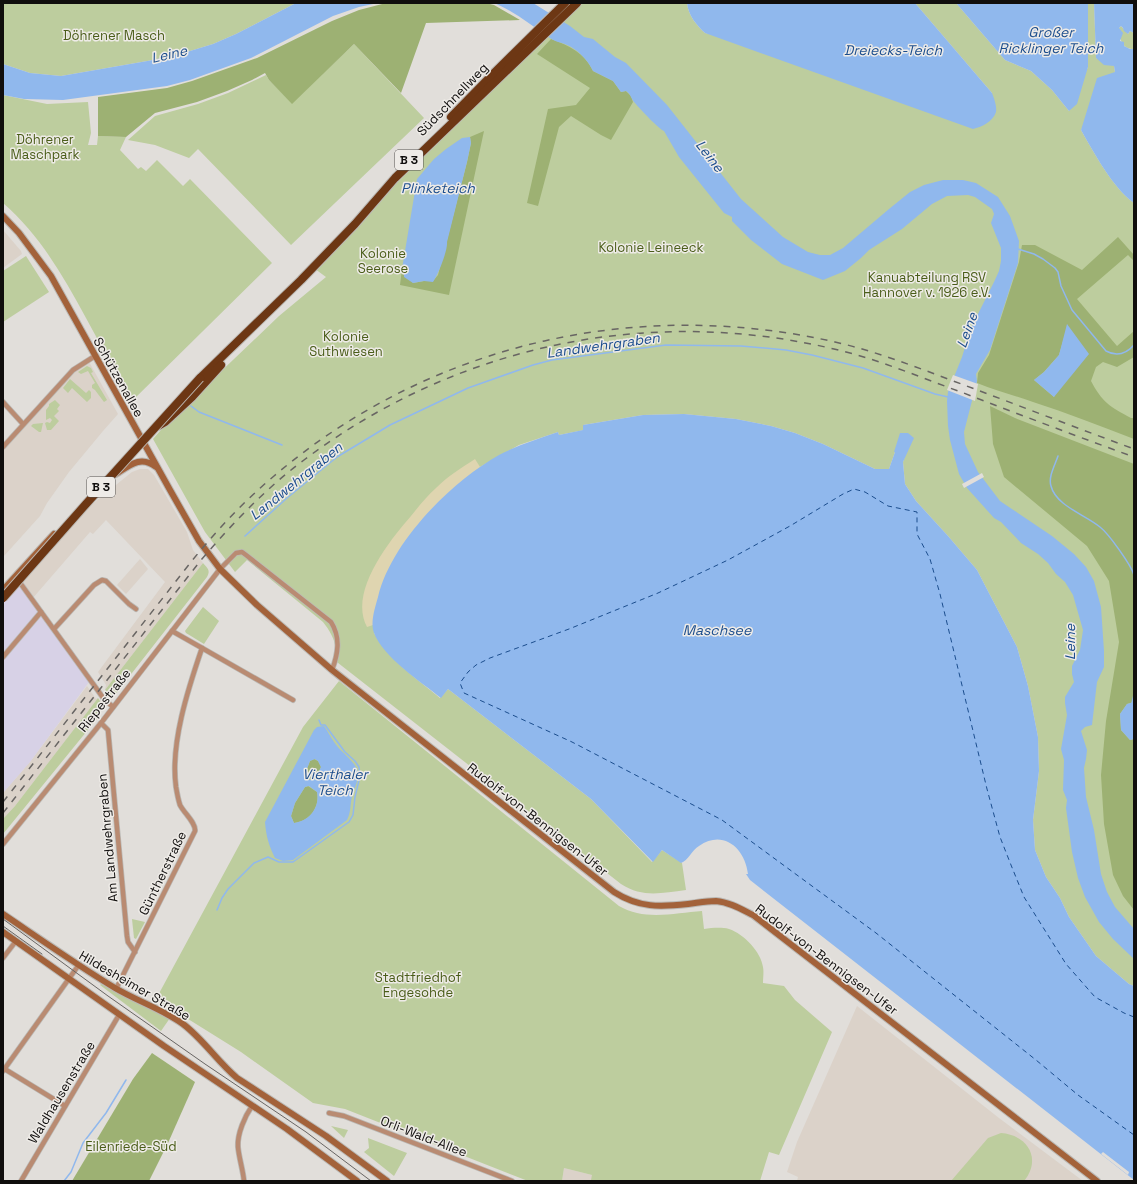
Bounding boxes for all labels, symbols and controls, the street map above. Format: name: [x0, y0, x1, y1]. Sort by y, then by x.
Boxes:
water label: Großer Ricklinger Teich: [999, 23, 1104, 57]
park label: Döhrener Masch: [63, 27, 165, 44]
water label: Leine: [149, 41, 189, 67]
water label: Dreiecks-Teich: [844, 41, 942, 59]
street label: Südschnellweg: [413, 59, 492, 140]
park label: Döhrener Maschpark: [10, 131, 80, 163]
water label: Leine: [692, 136, 729, 176]
road number: B 3: [395, 150, 423, 170]
water label: Plinketeich: [401, 179, 475, 197]
park label: Kolonie Leineeck: [598, 239, 704, 256]
park label: Kolonie Seerose: [358, 245, 408, 277]
park label: Kanuabteilung RSV Hannover v. 1926 e.V.: [863, 269, 991, 301]
water label: Leine: [952, 309, 982, 350]
park label: Kolonie Suthwiesen: [309, 328, 383, 360]
water label: Landwehrgraben: [545, 328, 661, 362]
street label: Schützenallee: [90, 334, 148, 420]
water label: Landwehrgraben: [246, 438, 346, 524]
road number: B 3: [87, 477, 115, 497]
water label: Maschsee: [683, 621, 752, 639]
water label: Leine: [1061, 623, 1079, 660]
street label: Riepestraße: [74, 665, 134, 735]
street label: Rudolf-von-Bennigsen-Ufer: [464, 759, 612, 880]
water label: Vierthaler Teich: [302, 765, 370, 799]
street label: Am Landwehrgraben: [93, 773, 122, 903]
street label: Güntherstraße: [135, 828, 190, 918]
street label: Rudolf-von-Bennigsen-Ufer: [752, 900, 902, 1019]
street label: Hildesheimer Straße: [76, 947, 193, 1024]
park label: Stadtfriedhof Engesohde: [375, 969, 462, 1001]
street label: Waldhausenstraße: [24, 1038, 99, 1147]
street label: Orli-Wald-Allee: [378, 1112, 470, 1161]
park label: Eilenriede-Süd: [85, 1138, 177, 1155]

